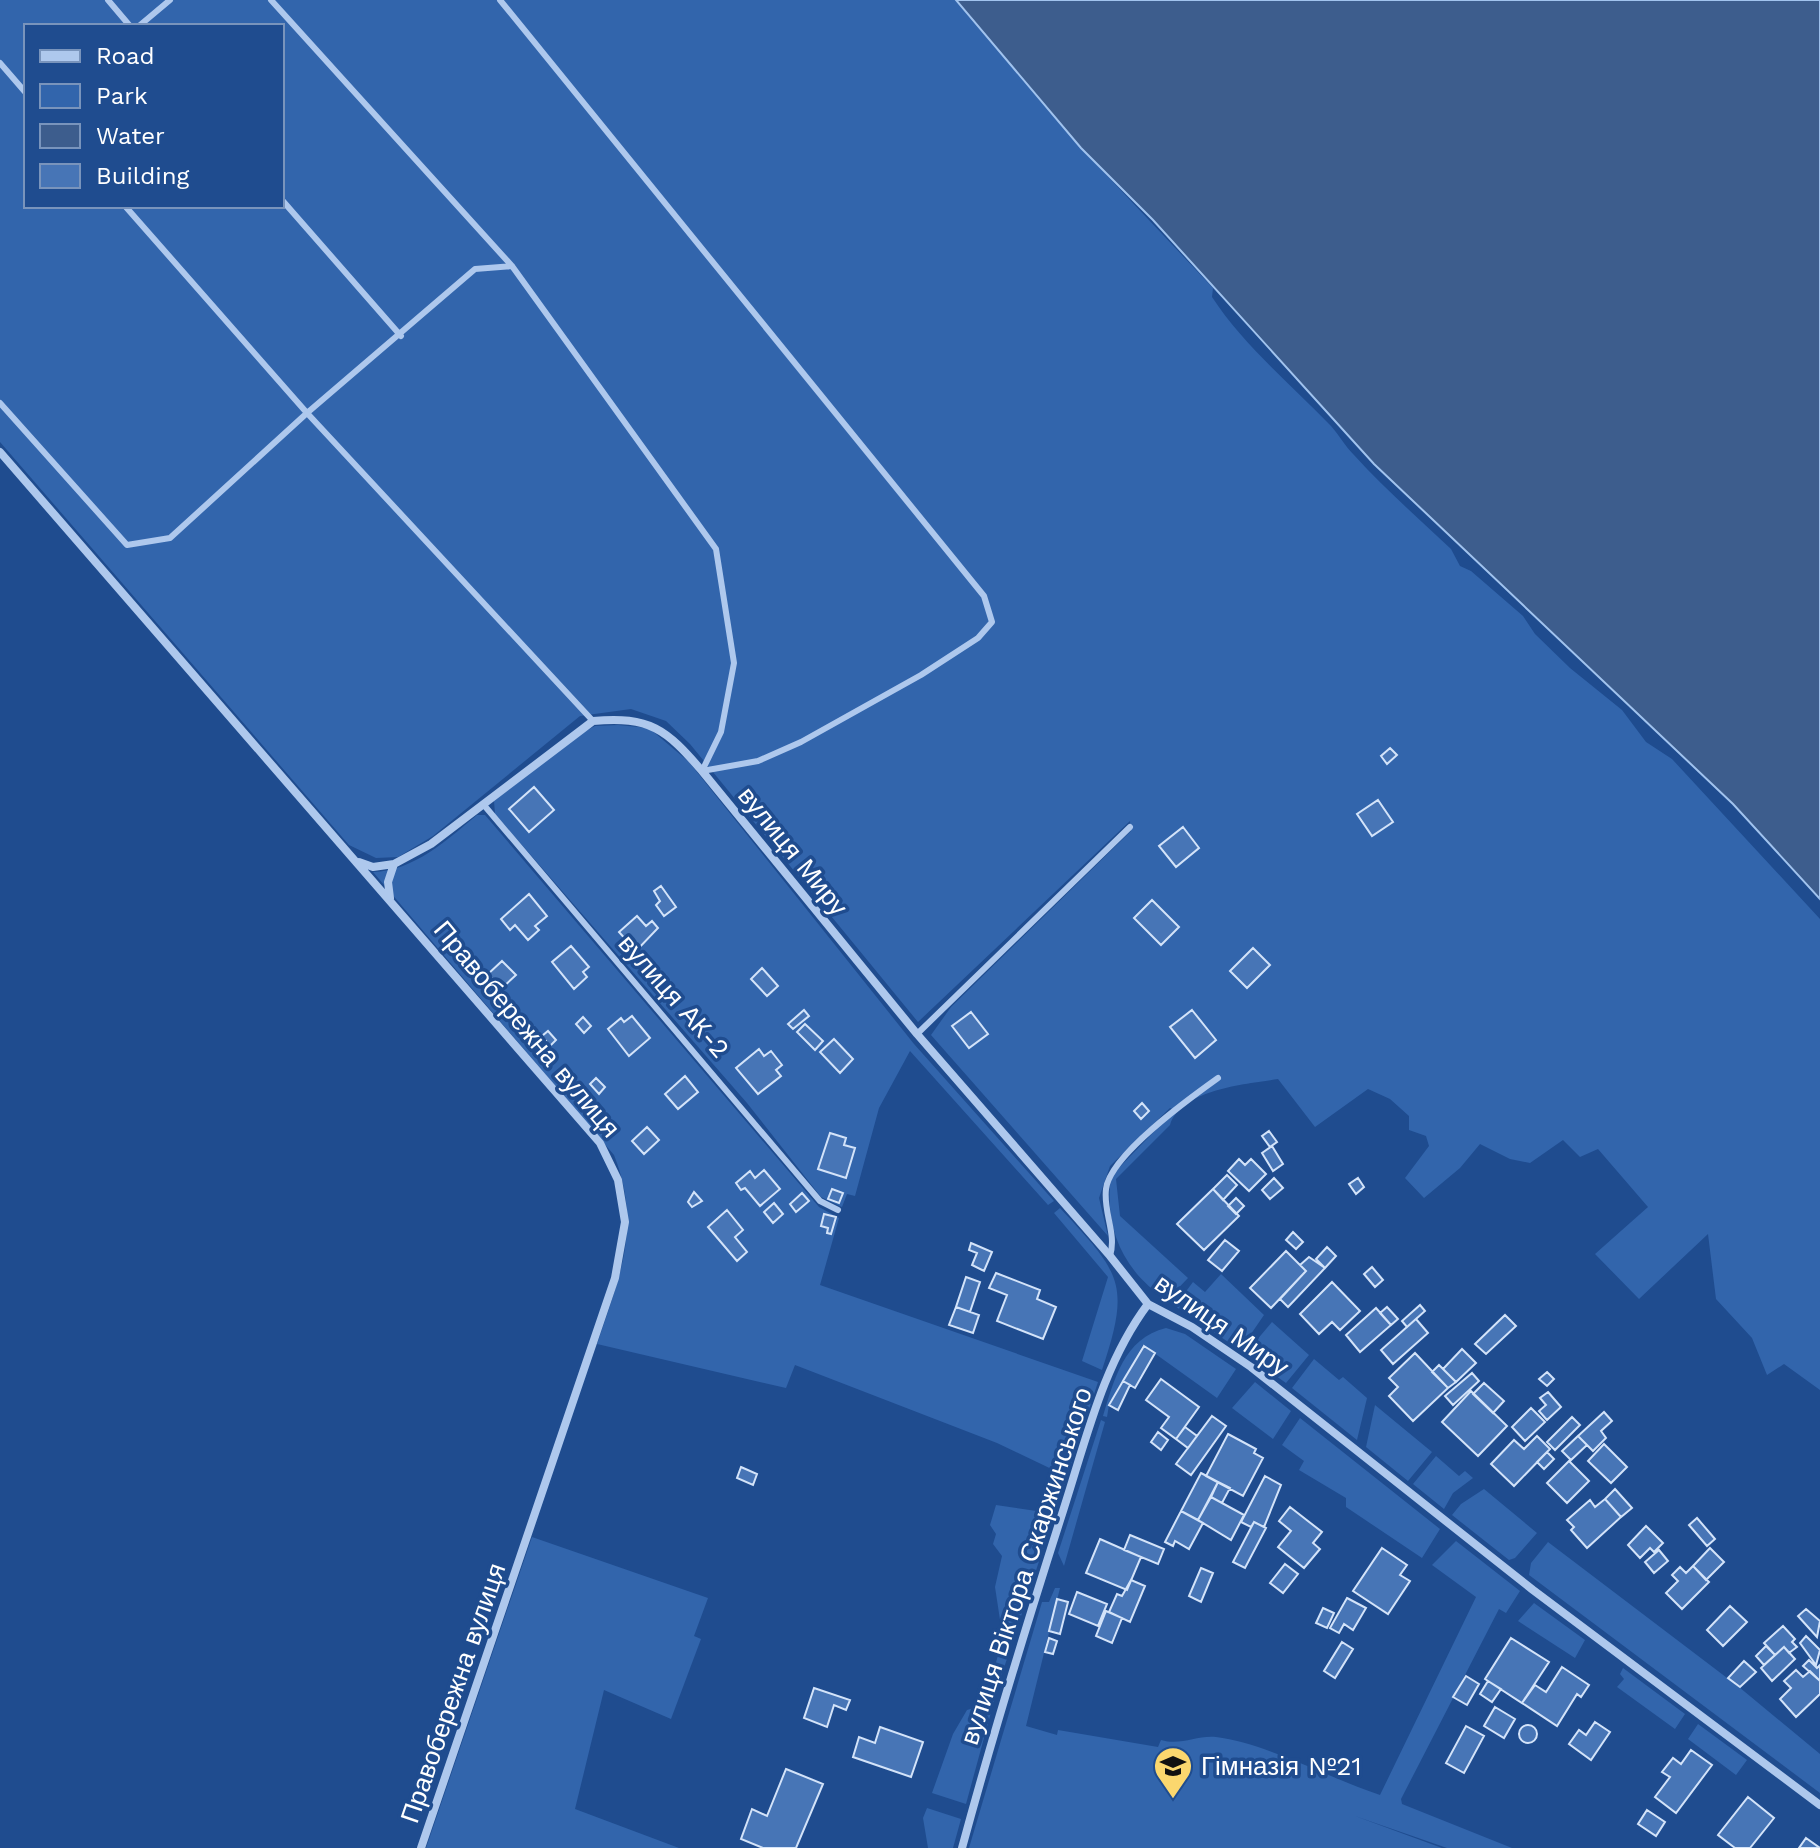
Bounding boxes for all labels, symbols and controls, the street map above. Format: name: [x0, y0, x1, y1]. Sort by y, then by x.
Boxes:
legend: [24, 24, 284, 208]
text: Road: [96, 42, 155, 70]
text: Park: [96, 82, 148, 110]
text: Water: [96, 122, 165, 150]
text: Building: [96, 162, 189, 190]
street label: вулиця Миру: [732, 781, 854, 921]
street label: Правобережна вулиця: [428, 915, 626, 1143]
street label: вулиця АК-2: [612, 928, 736, 1064]
street label: вулиця Миру: [1149, 1268, 1295, 1382]
street label: вулиця Віктора Скаржинського: [954, 1384, 1098, 1748]
street label: Правобережна вулиця: [394, 1559, 512, 1827]
school or university icon: Гімназія №21: [1152, 1745, 1194, 1800]
place label: Гімназія №21: [1201, 1751, 1362, 1781]

